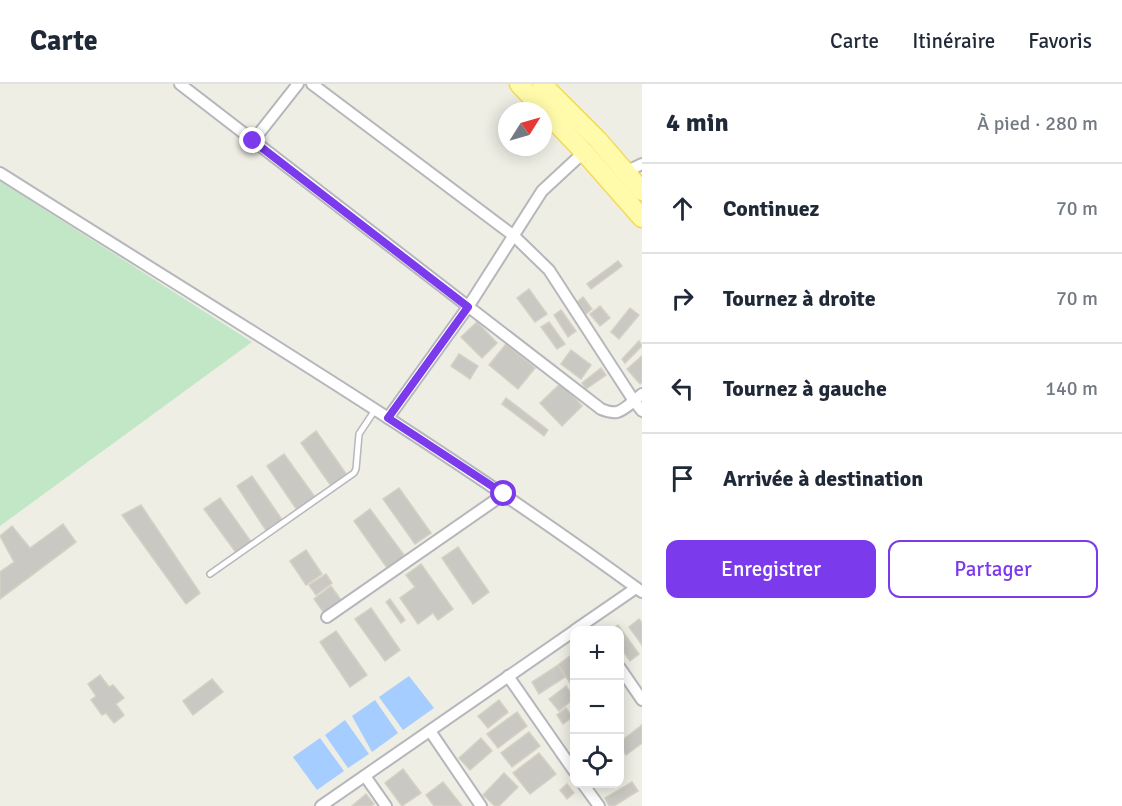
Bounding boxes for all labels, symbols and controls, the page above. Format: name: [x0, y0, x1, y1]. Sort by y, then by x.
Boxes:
text: Carte: [30, 24, 98, 58]
text: Carte: [830, 28, 879, 54]
text: Itinéraire: [912, 28, 995, 54]
text: Favoris: [1028, 28, 1092, 54]
north arrow: [498, 102, 552, 156]
text: 4 min: [666, 107, 729, 139]
text: À pied · 280 m: [977, 111, 1098, 136]
route end: [239, 127, 265, 153]
icon: ahead: [666, 192, 699, 225]
text: Continuez: [723, 195, 819, 222]
text: 70 m: [1056, 196, 1098, 221]
icon: right: [666, 282, 699, 315]
text: Tournez à droite: [723, 285, 876, 312]
text: 70 m: [1056, 286, 1098, 311]
icon: left: [666, 372, 699, 405]
text: Tournez à gauche: [723, 375, 887, 402]
text: 140 m: [1045, 376, 1098, 401]
icon: arrive: [666, 462, 699, 495]
text: Arrivée à destination: [723, 465, 923, 492]
route start: [490, 480, 516, 506]
button: Enregistrer: [666, 540, 876, 598]
button: Partager: [888, 540, 1098, 598]
map controls: [570, 626, 624, 788]
button: +: [570, 626, 624, 680]
button: −: [570, 680, 624, 734]
button: locate: [570, 734, 624, 788]

